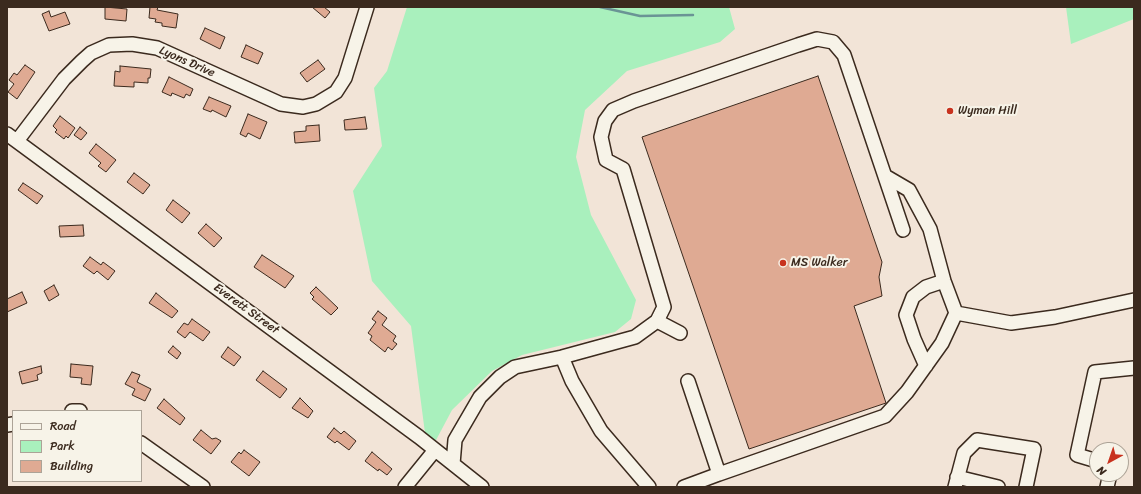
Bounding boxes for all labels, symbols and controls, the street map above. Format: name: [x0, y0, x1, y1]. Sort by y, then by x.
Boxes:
street label: Lyons Drive: [157, 43, 217, 81]
place label: Wyman Hill: [958, 104, 1017, 118]
marker: Wyman Hill: [945, 106, 955, 116]
place label: MS Walker: [791, 256, 848, 270]
marker: MS Walker: [778, 258, 788, 268]
street label: Everett Street: [210, 280, 282, 338]
legend: [12, 410, 142, 482]
text: Road: [50, 415, 76, 437]
text: Park: [50, 435, 75, 457]
north arrow: [1089, 442, 1129, 482]
text: Building: [50, 455, 93, 477]
text: N: [1093, 461, 1111, 481]

